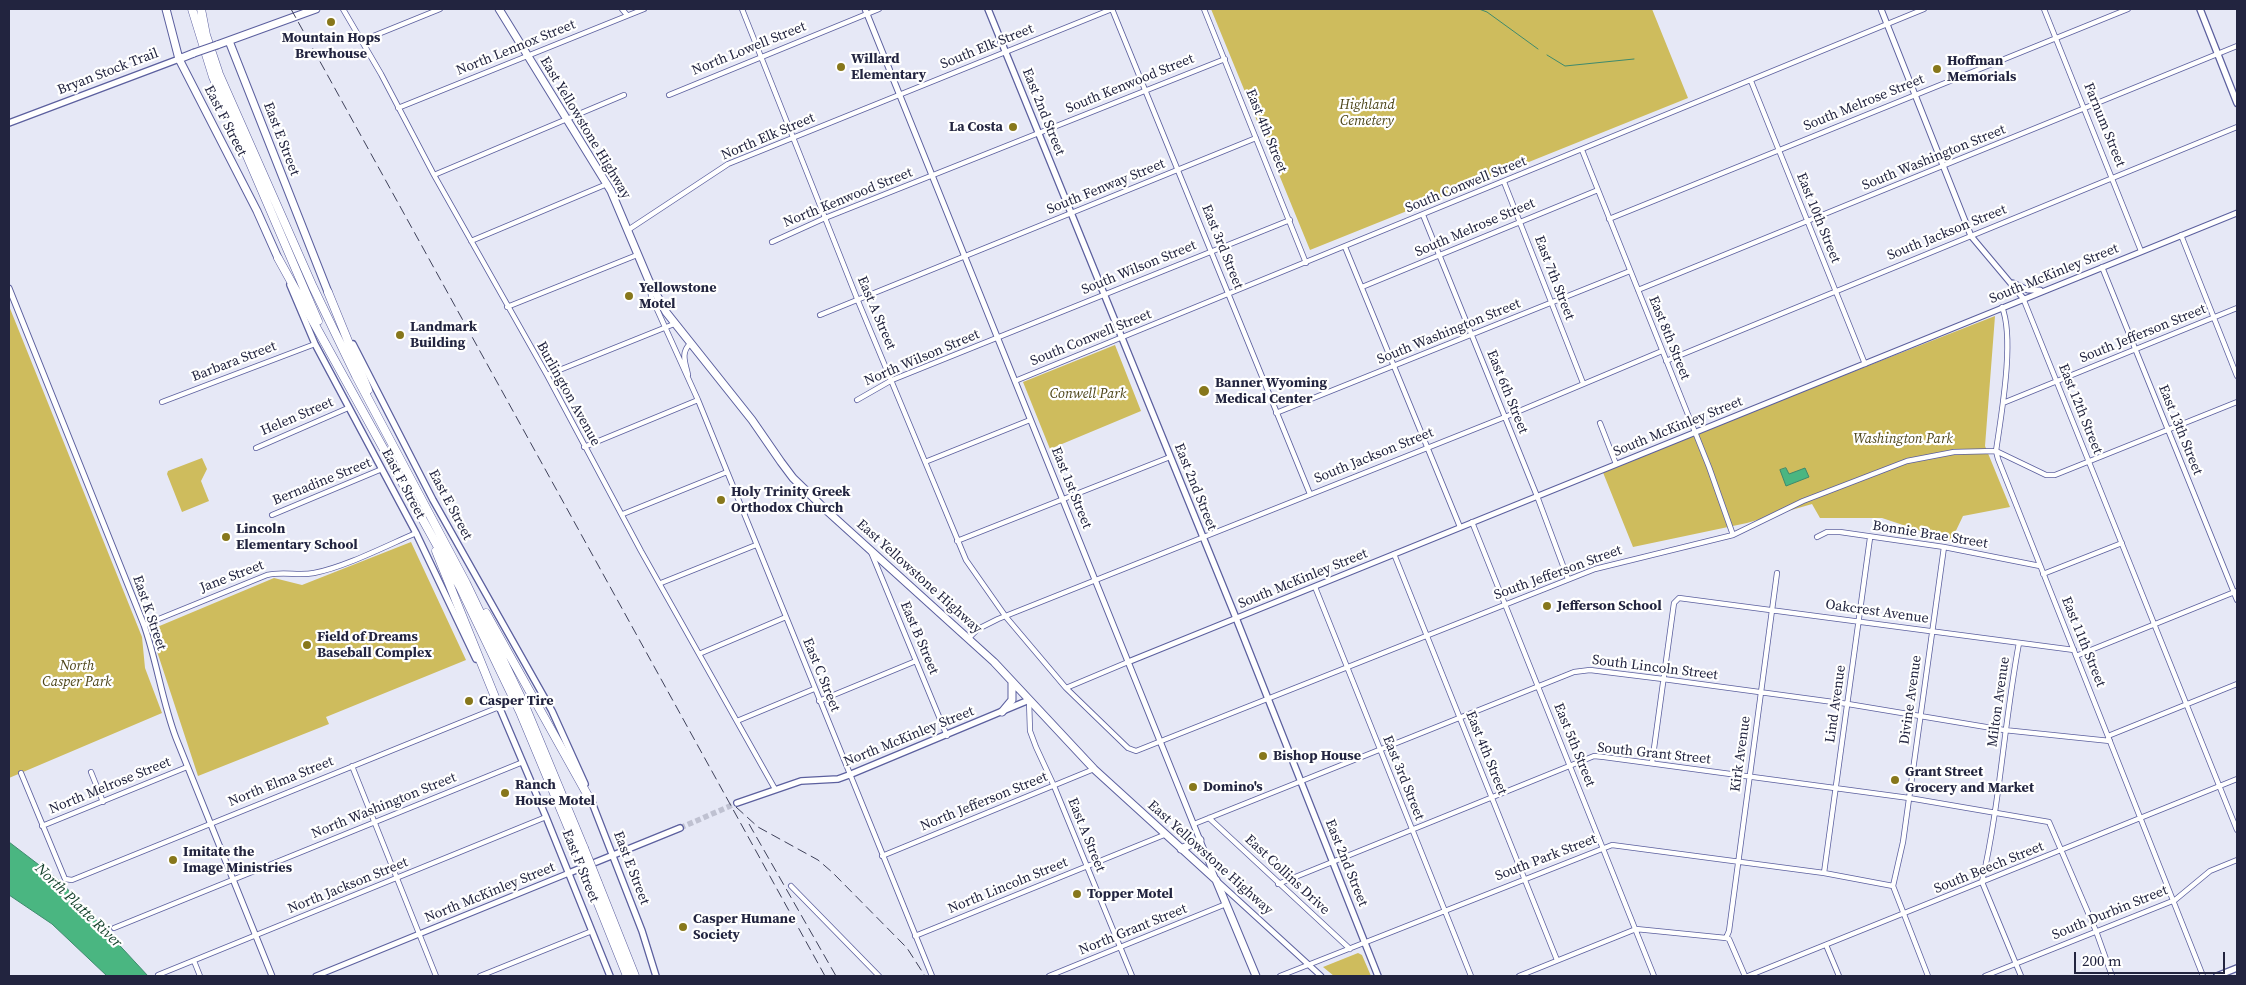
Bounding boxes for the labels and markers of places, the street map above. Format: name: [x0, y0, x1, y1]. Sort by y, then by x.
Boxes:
marker: Mountain Hops Brewhouse: [325, 16, 337, 28]
place label: Mountain Hops Brewhouse: [282, 30, 380, 62]
place label: Willard Elementary: [851, 51, 926, 84]
place label: Hoffman Memorials: [1947, 53, 2016, 85]
marker: Willard Elementary: [835, 61, 847, 73]
marker: Hoffman Memorials: [1931, 63, 1943, 75]
place label: La Costa: [949, 119, 1003, 135]
marker: La Costa: [1007, 121, 1019, 133]
place label: Yellowstone Motel: [639, 280, 716, 312]
marker: Yellowstone Motel: [623, 290, 635, 302]
place label: Landmark Building: [410, 319, 477, 352]
marker: Landmark Building: [394, 329, 406, 341]
place label: Banner Wyoming Medical Center: [1215, 375, 1327, 408]
marker: Banner Wyoming Medical Center: [1197, 384, 1211, 398]
place label: Holy Trinity Greek Orthodox Church: [731, 484, 850, 516]
marker: Holy Trinity Greek Orthodox Church: [715, 494, 727, 506]
place label: Lincoln Elementary School: [236, 521, 358, 554]
marker: Lincoln Elementary School: [220, 531, 232, 543]
place label: Jefferson School: [1557, 598, 1662, 614]
marker: Jefferson School: [1541, 600, 1553, 612]
place label: Field of Dreams Baseball Complex: [317, 629, 432, 662]
marker: Field of Dreams Baseball Complex: [301, 639, 313, 651]
place label: Casper Tire: [479, 693, 553, 709]
marker: Casper Tire: [463, 695, 475, 707]
place label: Bishop House: [1273, 748, 1361, 764]
marker: Bishop House: [1257, 750, 1269, 762]
place label: Grant Street Grocery and Market: [1905, 764, 2034, 796]
marker: Grant Street Grocery and Market: [1889, 774, 1901, 786]
place label: Ranch House Motel: [515, 777, 595, 810]
place label: Domino's: [1203, 779, 1263, 795]
marker: Domino's: [1187, 781, 1199, 793]
marker: Ranch House Motel: [499, 787, 511, 799]
place label: Imitate the Image Ministries: [183, 844, 292, 876]
marker: Imitate the Image Ministries: [167, 854, 179, 866]
place label: Topper Motel: [1087, 886, 1173, 902]
marker: Topper Motel: [1071, 888, 1083, 900]
place label: Casper Humane Society: [693, 911, 795, 944]
marker: Casper Humane Society: [677, 921, 689, 933]

